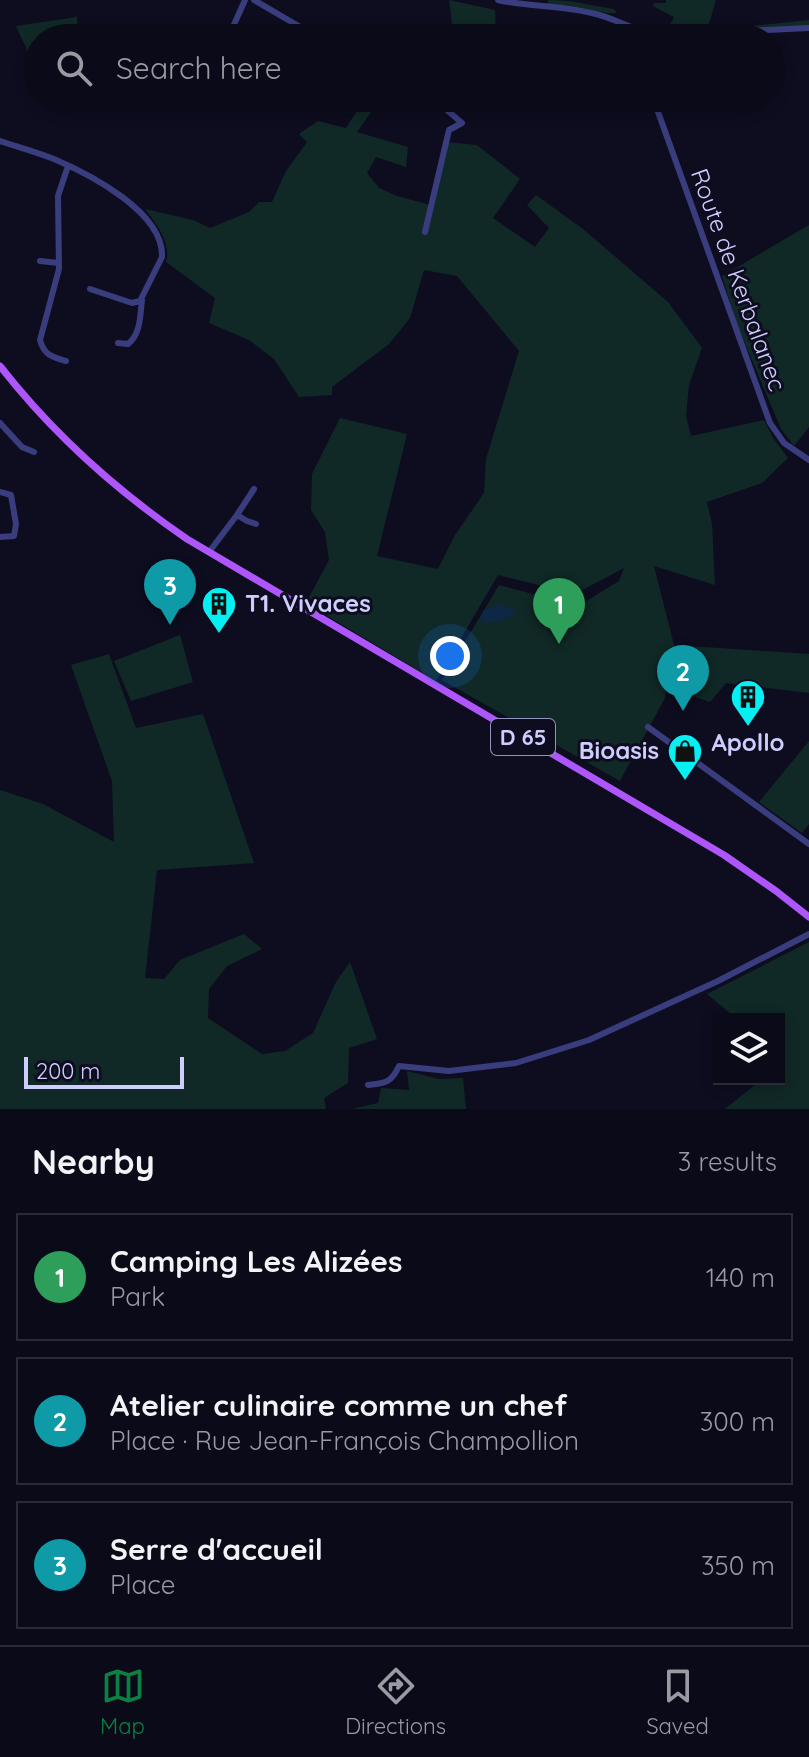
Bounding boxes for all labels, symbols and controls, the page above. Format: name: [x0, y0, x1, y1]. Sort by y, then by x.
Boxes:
search box: [24, 24, 785, 112]
icon: search: [52, 46, 96, 90]
text: Search here: [116, 49, 282, 87]
street label: Route de Kerbalanec: [685, 164, 793, 395]
pin: 3: [144, 559, 196, 625]
pin: 1: [533, 578, 585, 644]
building icon: T1. Vivaces: [200, 585, 238, 635]
place label: T1. Vivaces: [245, 588, 371, 618]
your location: [430, 636, 470, 676]
pin: 2: [657, 645, 709, 711]
building icon: Apollo: [729, 678, 767, 728]
road number: D 65: [491, 719, 555, 755]
place label: Apollo: [711, 727, 785, 757]
shop icon: Bioasis: [666, 732, 704, 782]
place label: Bioasis: [579, 735, 659, 765]
map controls: [713, 1013, 785, 1085]
button: layers: [713, 1013, 785, 1085]
scale bar: [24, 1053, 184, 1089]
text: 200 m: [36, 1057, 100, 1085]
text: Nearby: [32, 1140, 155, 1183]
text: 3 results: [678, 1145, 777, 1178]
text: Camping Les Alizées: [110, 1242, 403, 1280]
text: 1: [55, 1261, 65, 1294]
text: 140 m: [706, 1261, 775, 1294]
text: Park: [110, 1280, 165, 1313]
text: Atelier culinaire comme un chef: [110, 1386, 567, 1424]
text: 2: [53, 1405, 67, 1438]
text: 300 m: [700, 1405, 775, 1438]
text: Place · Rue Jean-François Champollion: [110, 1424, 579, 1457]
text: Serre d'accueil: [110, 1530, 323, 1568]
text: 3: [53, 1549, 67, 1582]
text: 350 m: [701, 1549, 775, 1582]
text: Place: [110, 1568, 175, 1601]
tab: Map: [100, 1664, 145, 1740]
tab: Directions: [345, 1664, 446, 1740]
tab: Saved: [646, 1664, 709, 1740]

